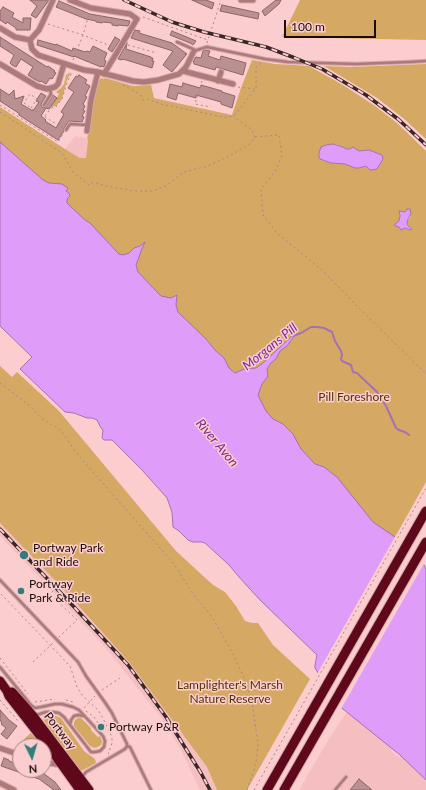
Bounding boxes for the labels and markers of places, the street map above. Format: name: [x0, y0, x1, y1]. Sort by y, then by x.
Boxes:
place label: Portway Park and Ride: [33, 541, 103, 569]
marker: Portway Park and Ride: [18, 549, 30, 561]
place label: Portway Park & Ride: [29, 577, 90, 605]
marker: Portway Park & Ride: [16, 586, 26, 596]
place label: Portway P&R: [109, 720, 179, 734]
marker: Portway P&R: [96, 722, 106, 732]

